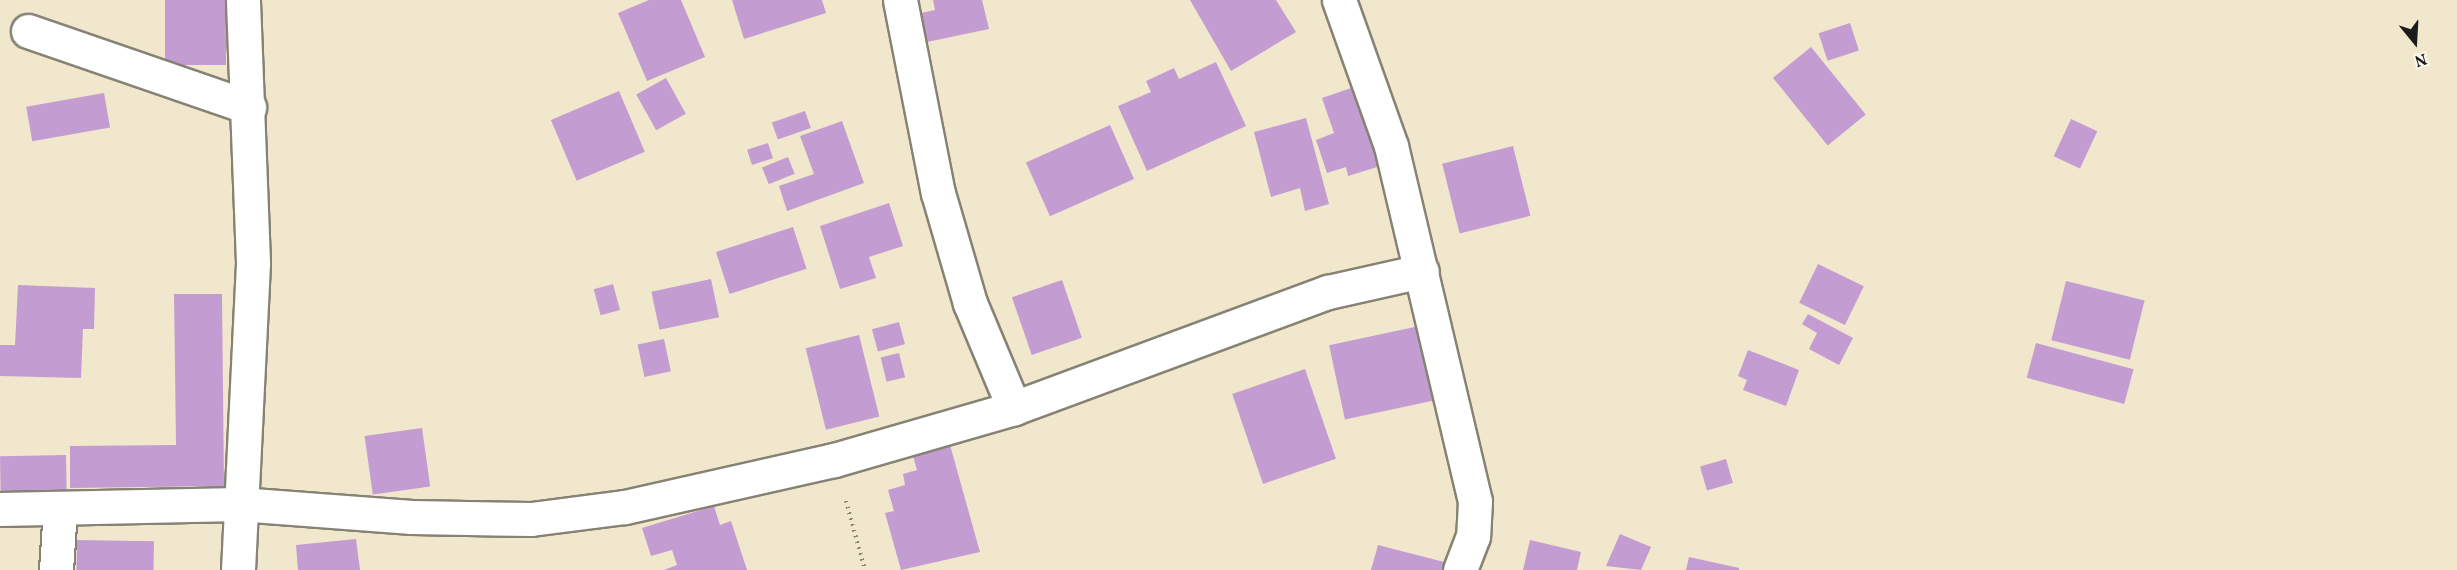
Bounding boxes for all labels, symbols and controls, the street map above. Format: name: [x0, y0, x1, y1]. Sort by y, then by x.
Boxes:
north arrow: [2385, 12, 2445, 72]
text: N: [2412, 47, 2429, 71]

